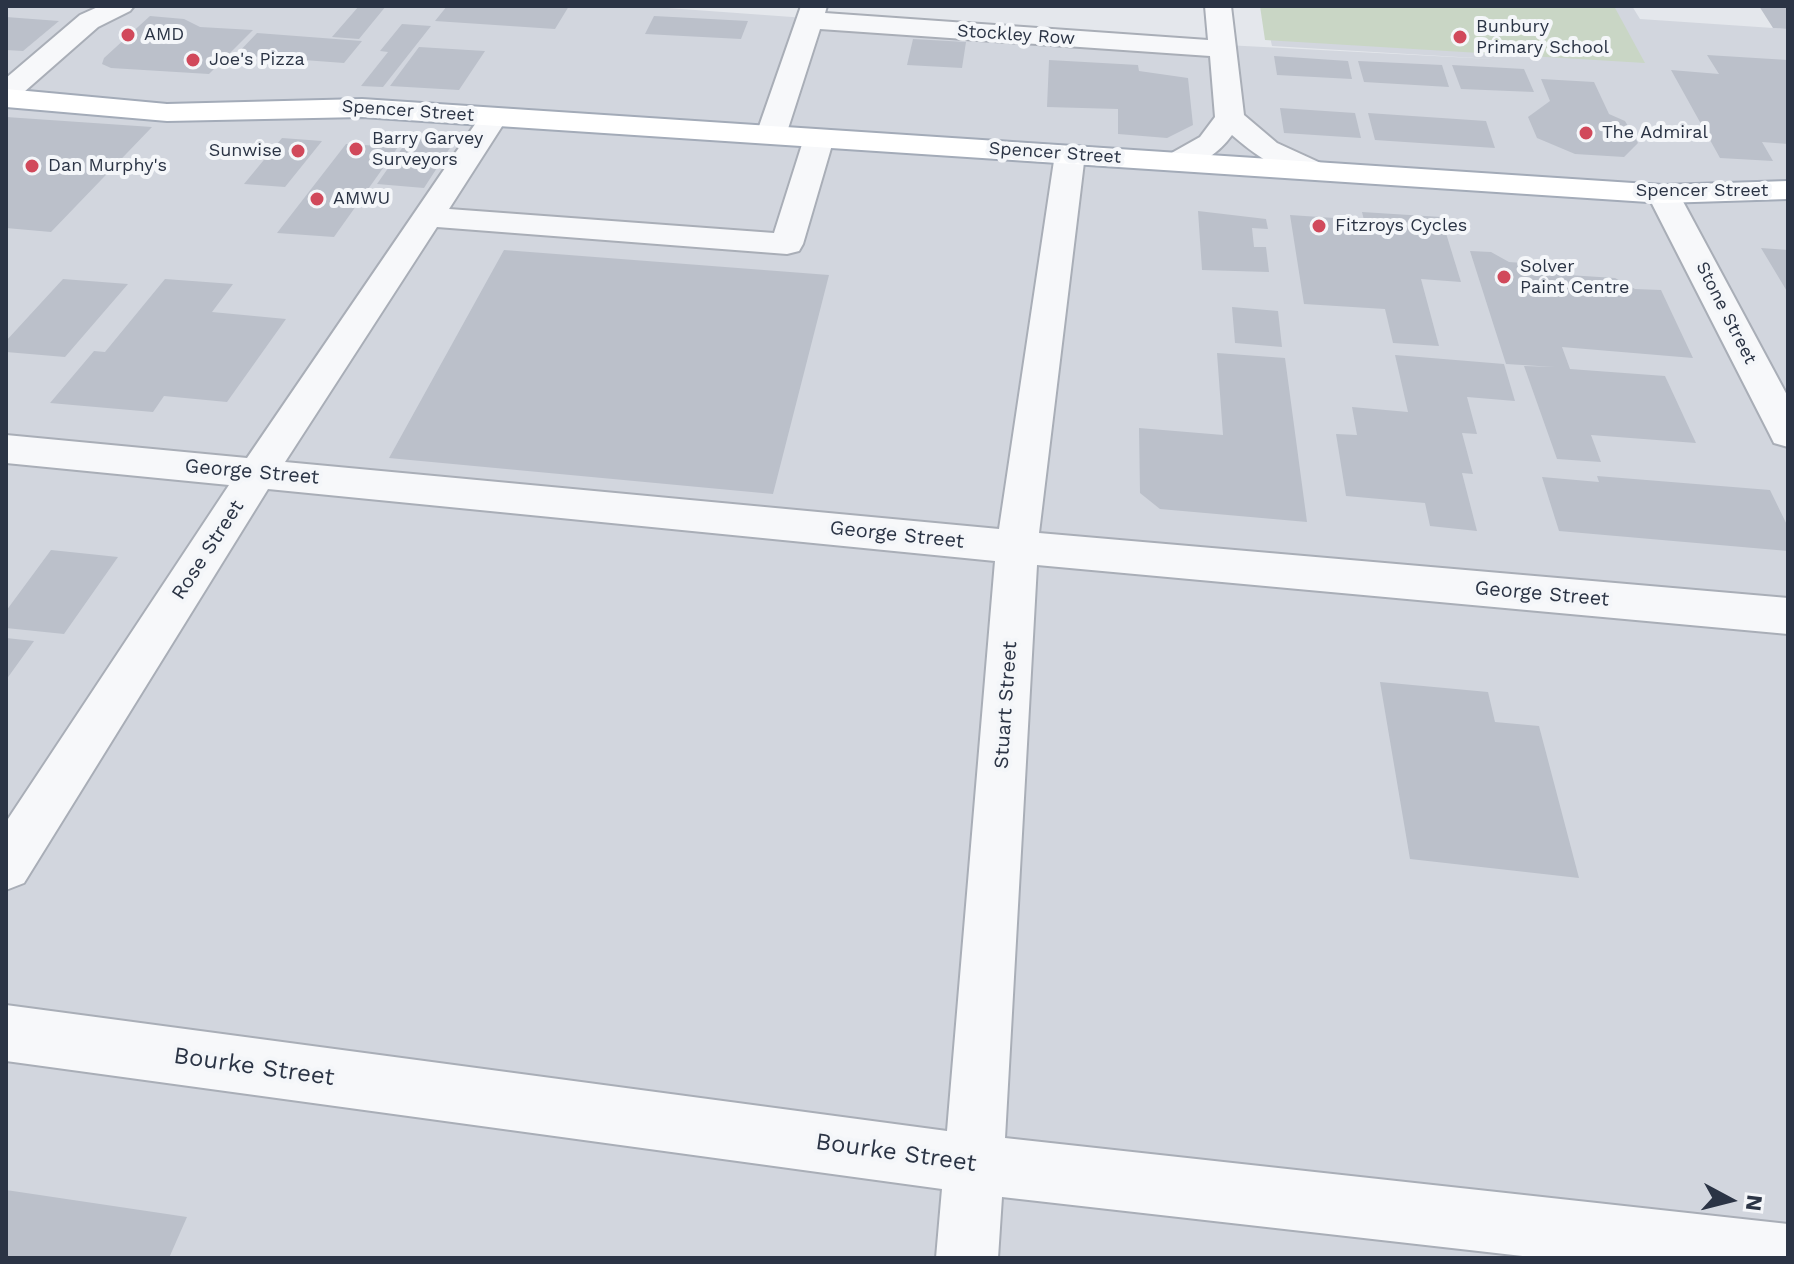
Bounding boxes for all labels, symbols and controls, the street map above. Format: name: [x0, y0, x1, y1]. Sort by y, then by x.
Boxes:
place label: Bunbury Primary School: [1476, 16, 1609, 58]
street label: Stockley Row: [956, 20, 1076, 50]
place label: AMD: [144, 24, 184, 46]
marker: AMD: [119, 26, 137, 44]
marker: Bunbury Primary School: [1451, 28, 1469, 46]
place label: Joe's Pizza: [209, 49, 305, 71]
marker: Joe's Pizza: [184, 51, 202, 69]
street label: Spencer Street: [341, 96, 475, 126]
place label: The Admiral: [1602, 122, 1708, 144]
marker: The Admiral: [1577, 124, 1595, 142]
place label: Barry Garvey Surveyors: [372, 128, 483, 170]
street label: Spencer Street: [988, 138, 1122, 168]
place label: Sunwise: [209, 140, 282, 162]
marker: Barry Garvey Surveyors: [347, 140, 365, 158]
marker: Sunwise: [289, 142, 307, 160]
place label: Dan Murphy's: [48, 155, 167, 177]
marker: Dan Murphy's: [23, 157, 41, 175]
street label: Spencer Street: [1636, 180, 1768, 202]
place label: AMWU: [333, 188, 390, 210]
marker: AMWU: [308, 190, 326, 208]
place label: Fitzroys Cycles: [1335, 215, 1467, 237]
marker: Fitzroys Cycles: [1310, 217, 1328, 235]
place label: Solver Paint Centre: [1520, 256, 1629, 298]
street label: Stone Street: [1691, 258, 1761, 368]
marker: Solver Paint Centre: [1495, 268, 1513, 286]
street label: George Street: [184, 454, 320, 490]
street label: Rose Street: [167, 496, 249, 604]
street label: George Street: [829, 516, 965, 554]
street label: George Street: [1474, 576, 1610, 612]
street label: Stuart Street: [990, 640, 1022, 770]
street label: Bourke Street: [172, 1041, 336, 1093]
street label: Bourke Street: [814, 1127, 978, 1179]
north arrow: [1690, 1160, 1770, 1240]
text: N: [1741, 1193, 1768, 1213]

